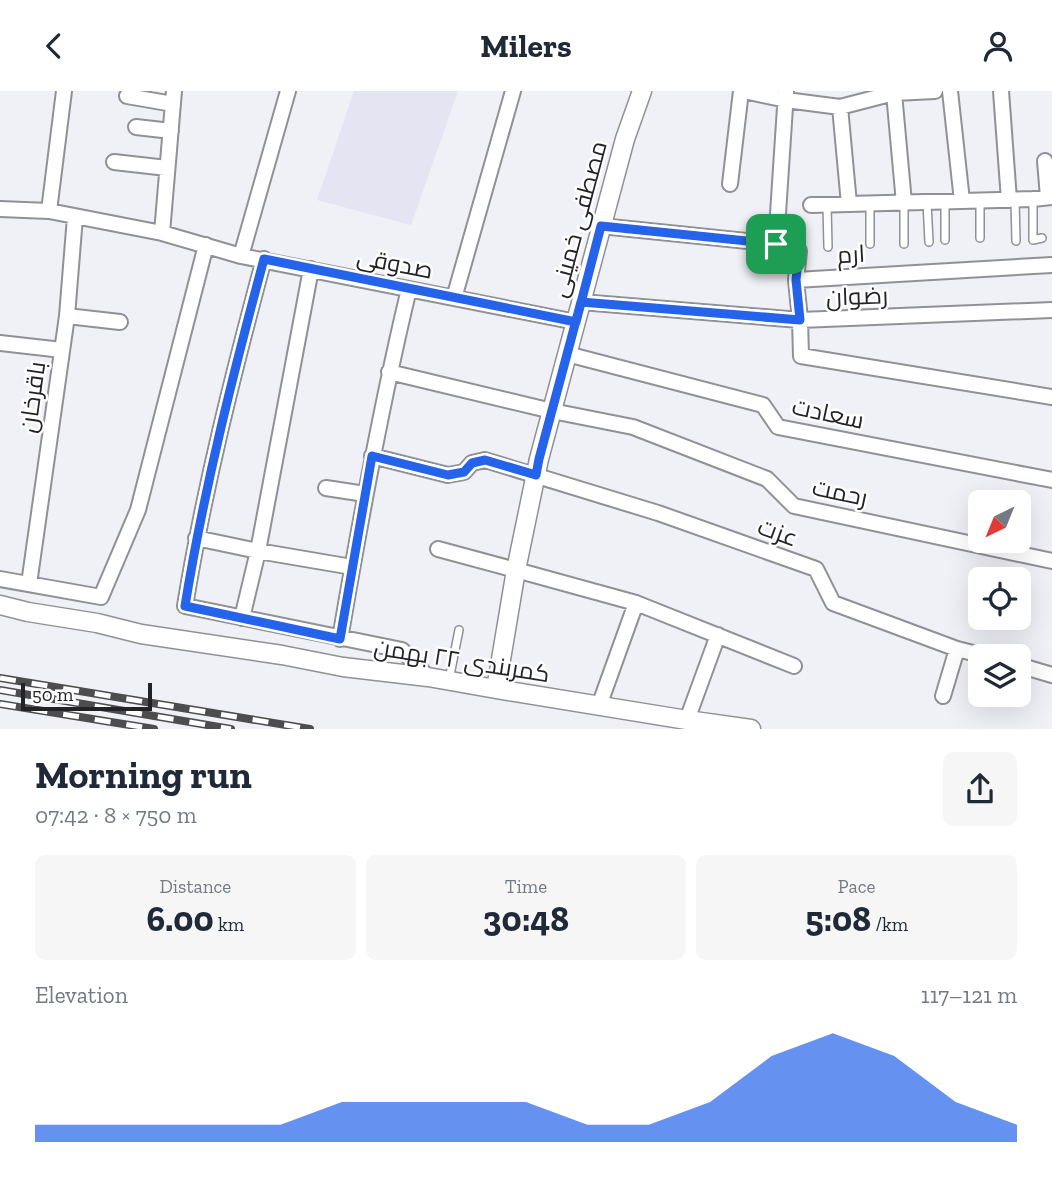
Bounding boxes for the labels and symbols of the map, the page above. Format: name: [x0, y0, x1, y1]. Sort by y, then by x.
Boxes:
street label: مصطفی خمینی: [543, 138, 613, 300]
pin: [746, 214, 806, 274]
street label: ارم: [836, 239, 866, 271]
street label: صدوقی: [355, 241, 435, 285]
street label: رضوان: [825, 280, 889, 312]
street label: باقرخان: [13, 360, 51, 434]
street label: سعادت: [789, 391, 867, 435]
street label: رحمت: [810, 472, 870, 512]
north arrow: [968, 490, 1031, 553]
street label: عزت: [754, 511, 802, 553]
street label: کمربندی ۲۲ بهمن: [372, 632, 552, 688]
scale bar: [21, 680, 152, 712]

